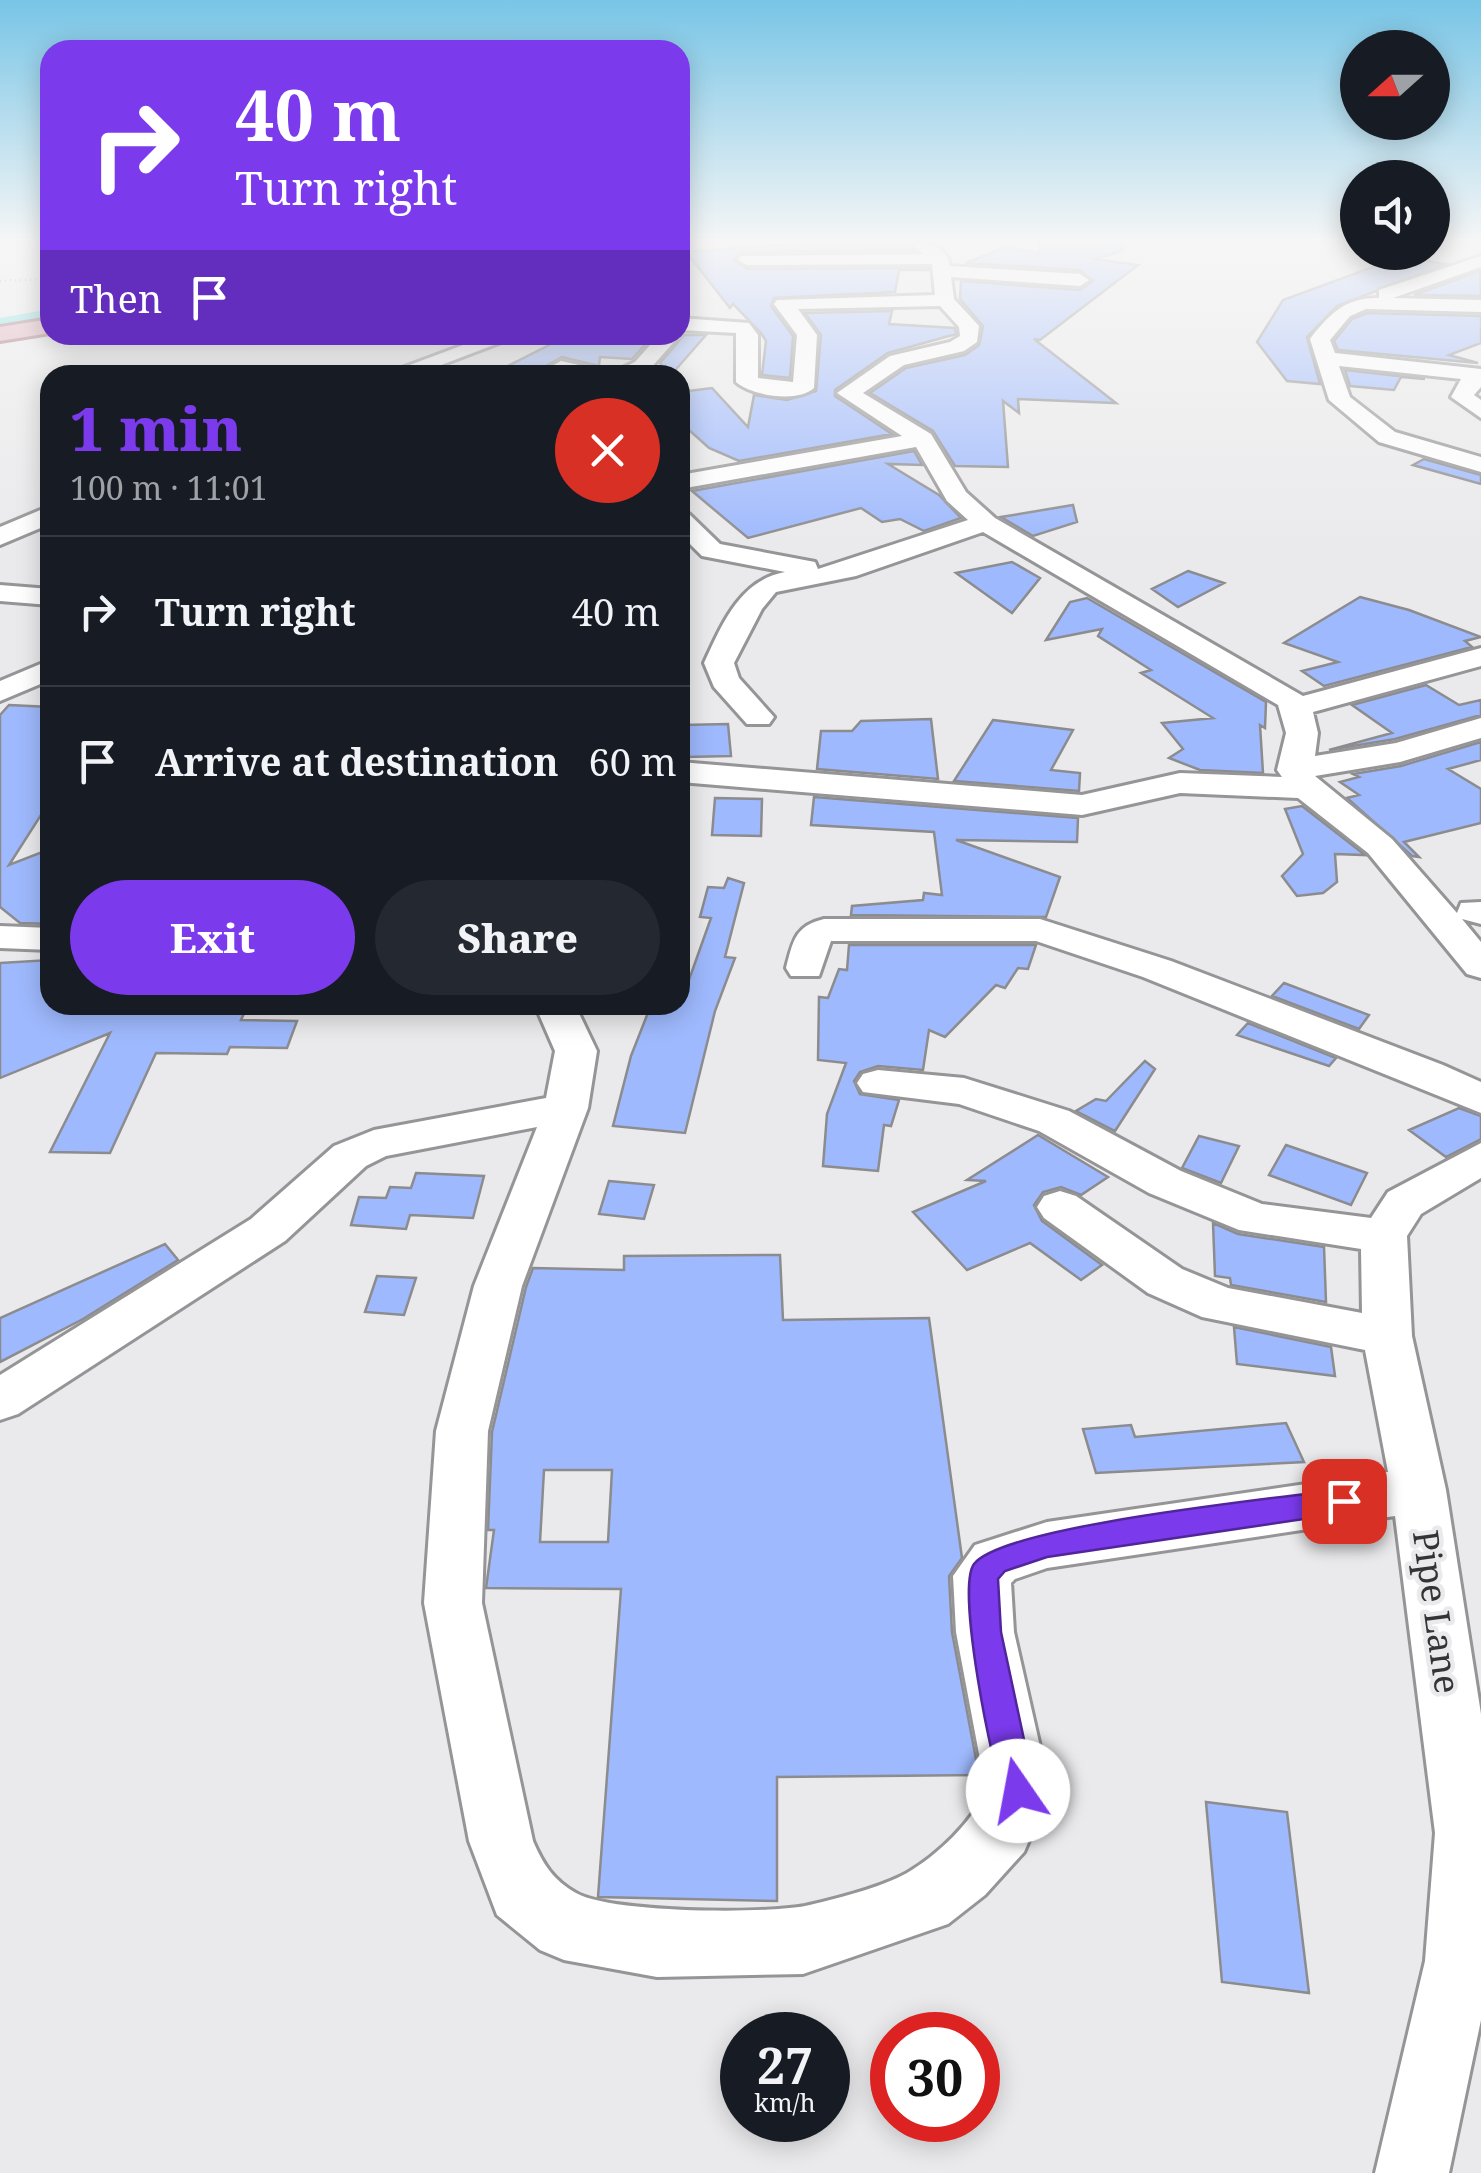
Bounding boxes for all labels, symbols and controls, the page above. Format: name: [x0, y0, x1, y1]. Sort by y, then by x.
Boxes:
north arrow: [1340, 30, 1450, 140]
map controls: [1340, 30, 1450, 270]
text: 40 m: [235, 66, 401, 162]
icon: right: [70, 80, 200, 210]
text: Turn right: [235, 157, 457, 218]
button: sound: [1340, 160, 1450, 270]
icon: arrive: [182, 270, 237, 325]
text: Then: [70, 272, 162, 324]
text: 1 min: [70, 387, 242, 469]
button: close: [555, 398, 660, 503]
text: 100 m · 11:01: [70, 466, 268, 509]
icon: right: [70, 584, 125, 639]
text: Turn right: [155, 585, 356, 637]
text: 40 m: [572, 585, 660, 637]
icon: arrive: [70, 734, 125, 789]
text: Arrive at destination: [155, 735, 559, 787]
text: 60 m: [589, 735, 677, 787]
button: Exit: [70, 880, 355, 995]
button: Share: [375, 880, 660, 995]
pin: [1302, 1459, 1387, 1544]
icon: arrive: [1317, 1474, 1372, 1529]
street label: Pipe Lane: [1403, 1527, 1472, 1696]
position arrow: [966, 1739, 1070, 1843]
speed limit sign: 30: [870, 2012, 1000, 2142]
text: 27: [757, 2031, 813, 2099]
text: km/h: [754, 2085, 816, 2119]

